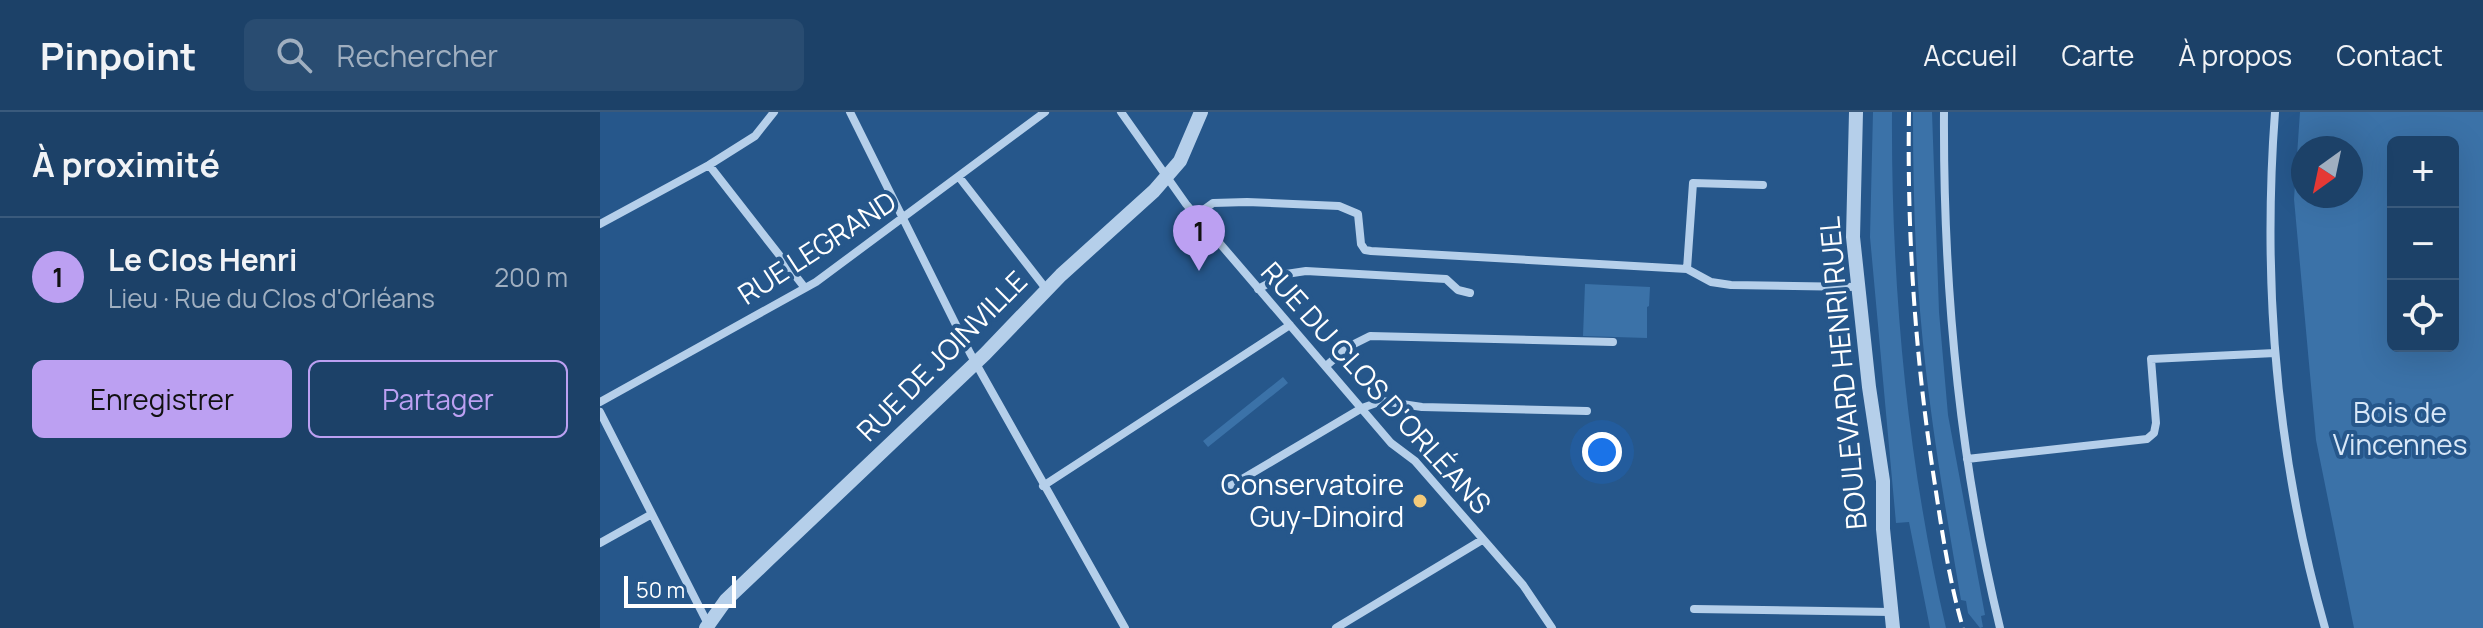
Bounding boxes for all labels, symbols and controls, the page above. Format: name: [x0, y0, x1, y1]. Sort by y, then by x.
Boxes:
search box: [244, 19, 804, 91]
text: Pinpoint: [40, 29, 196, 81]
icon: search: [272, 33, 316, 77]
text: Rechercher: [336, 35, 498, 76]
text: Accueil: [1923, 36, 2018, 74]
text: Carte: [2062, 36, 2134, 74]
text: À propos: [2178, 36, 2292, 74]
text: Contact: [2336, 36, 2443, 74]
north arrow: [2291, 136, 2363, 208]
map controls: [2387, 136, 2459, 352]
button: +: [2387, 136, 2459, 208]
text: À proximité: [32, 141, 220, 187]
street label: RUE LEGRAND: [730, 182, 903, 312]
pin: 1: [1173, 205, 1225, 271]
button: −: [2387, 208, 2459, 280]
street label: BOULEVARD HENRI RUEL: [1809, 215, 1875, 531]
text: Le Clos Henri: [108, 239, 297, 280]
street label: RUE DU CLOS D'ORLÉANS: [1253, 253, 1500, 522]
text: 1: [52, 259, 64, 295]
text: 200 m: [494, 259, 568, 295]
street label: RUE DE JOINVILLE: [848, 262, 1035, 449]
text: Lieu · Rue du Clos d'Orléans: [108, 280, 435, 316]
button: locate: [2387, 280, 2459, 352]
button: Enregistrer: [32, 360, 292, 438]
button: Partager: [308, 360, 568, 438]
park label: Bois de Vincennes: [2333, 393, 2467, 463]
your location: [1582, 432, 1622, 472]
place label: Conservatoire Guy-Dinoird: [1221, 465, 1404, 535]
marker: Conservatoire Guy-Dinoird: [1411, 492, 1429, 510]
scale bar: [624, 572, 736, 608]
text: 50 m: [636, 575, 685, 605]

